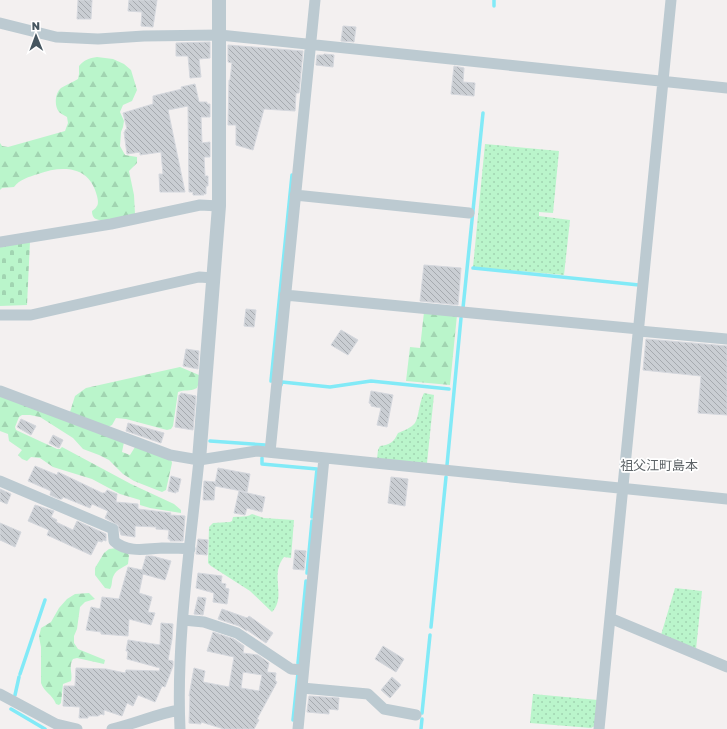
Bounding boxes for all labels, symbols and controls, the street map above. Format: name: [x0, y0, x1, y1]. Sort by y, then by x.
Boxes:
north arrow: [16, 16, 56, 56]
text: N: [32, 19, 40, 32]
district label: 祖父江町島本: [620, 457, 698, 473]

